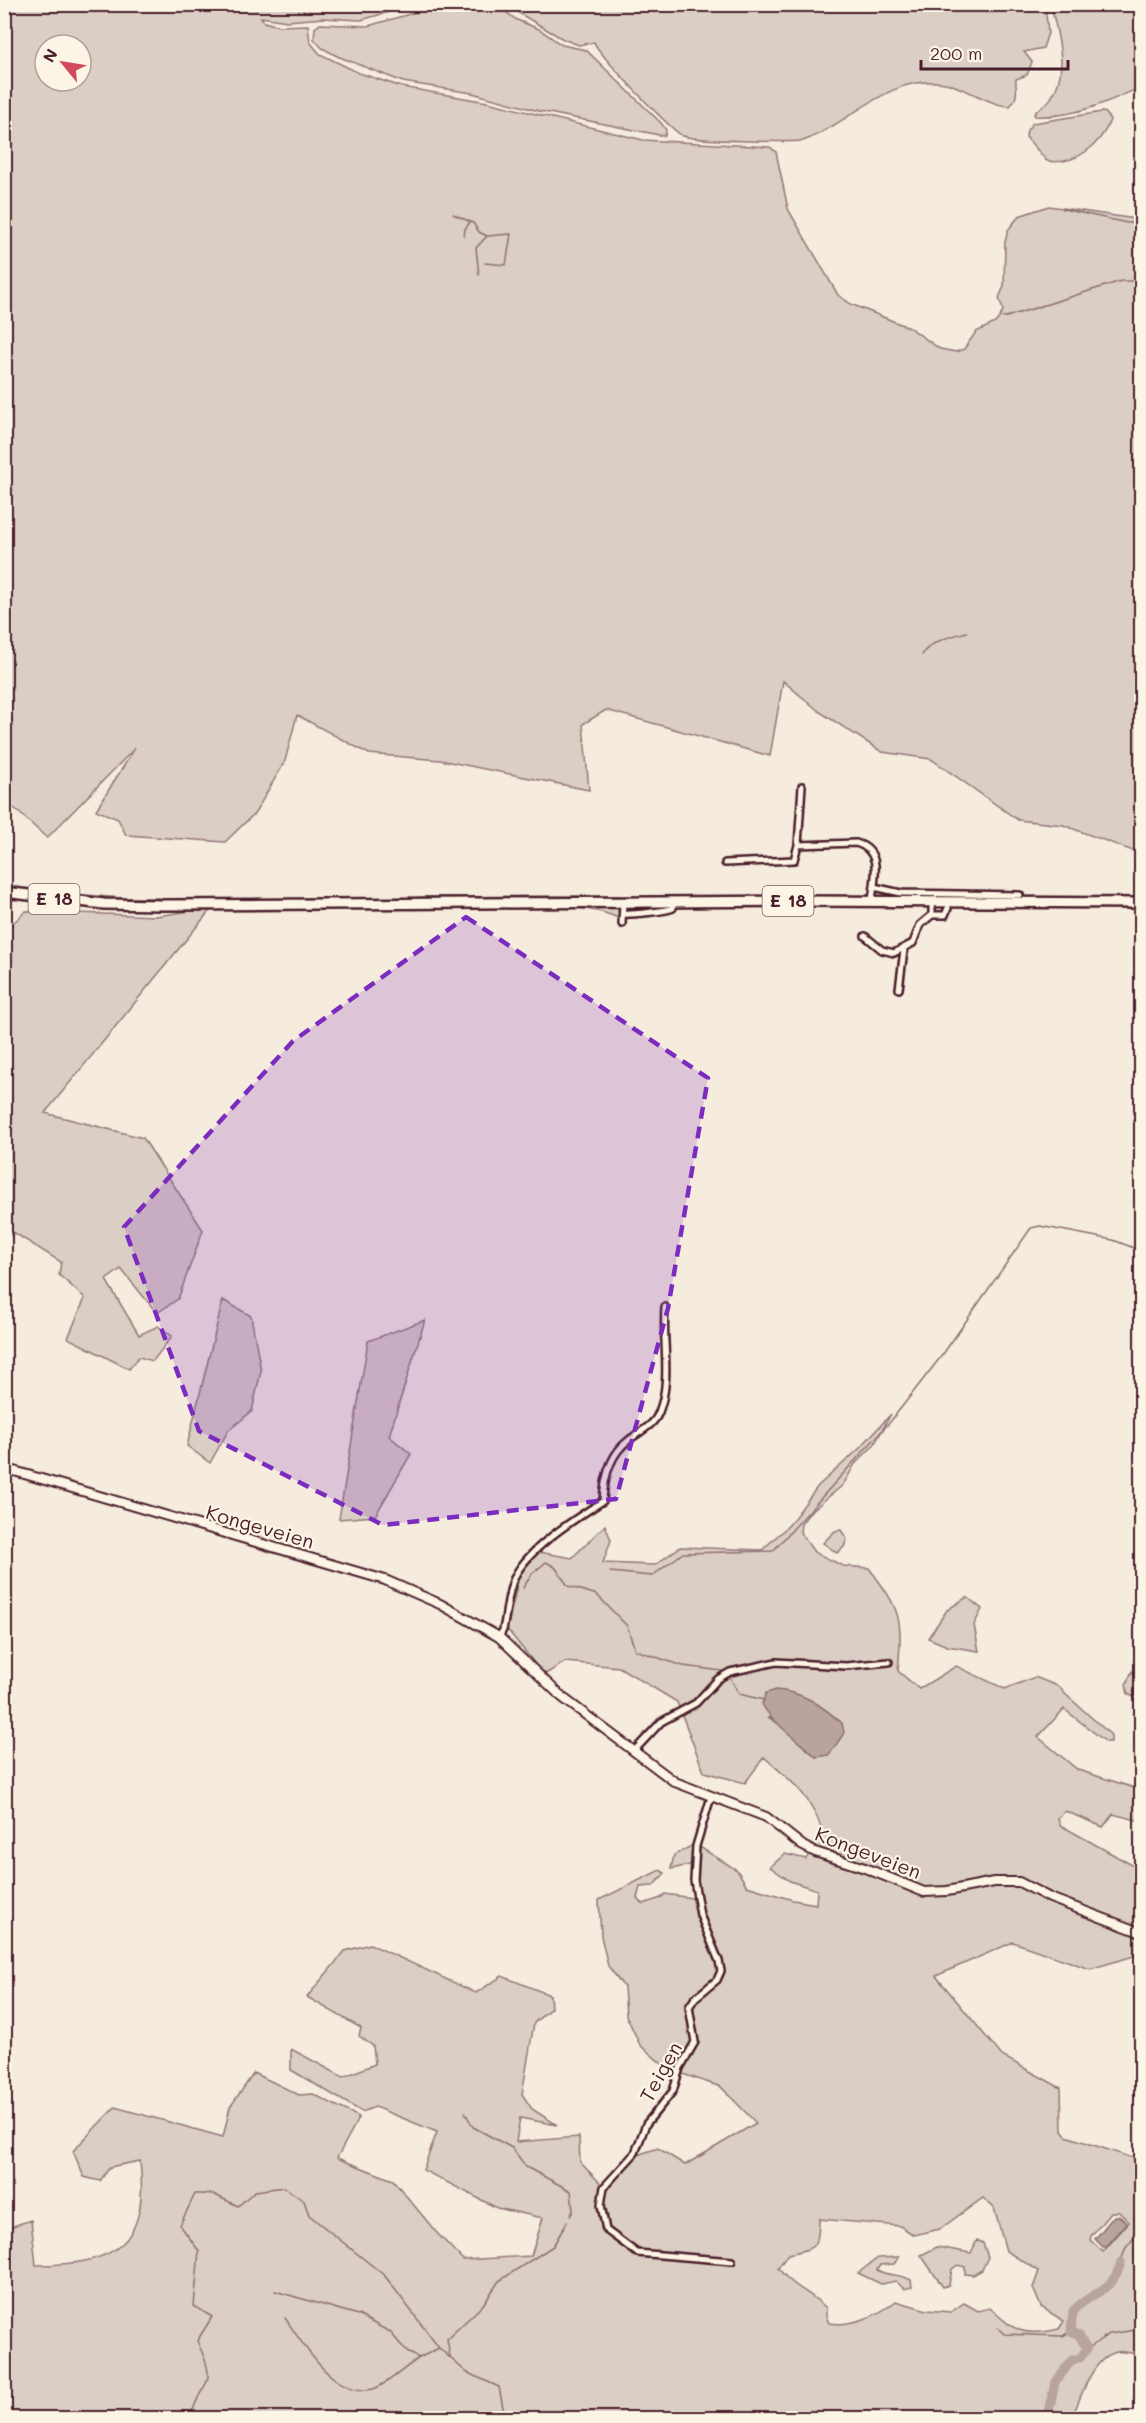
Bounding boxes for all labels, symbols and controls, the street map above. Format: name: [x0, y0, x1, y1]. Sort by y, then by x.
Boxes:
north arrow: [33, 33, 93, 93]
scale bar: [921, 33, 1068, 71]
text: 200 m: [930, 41, 982, 65]
text: N: [37, 45, 62, 66]
road number: E 18: [28, 884, 80, 914]
road number: E 18: [762, 886, 814, 916]
street label: Kongeveien: [203, 1498, 318, 1554]
street label: Kongeveien: [812, 1820, 925, 1884]
street label: Teigen: [633, 2037, 687, 2106]

